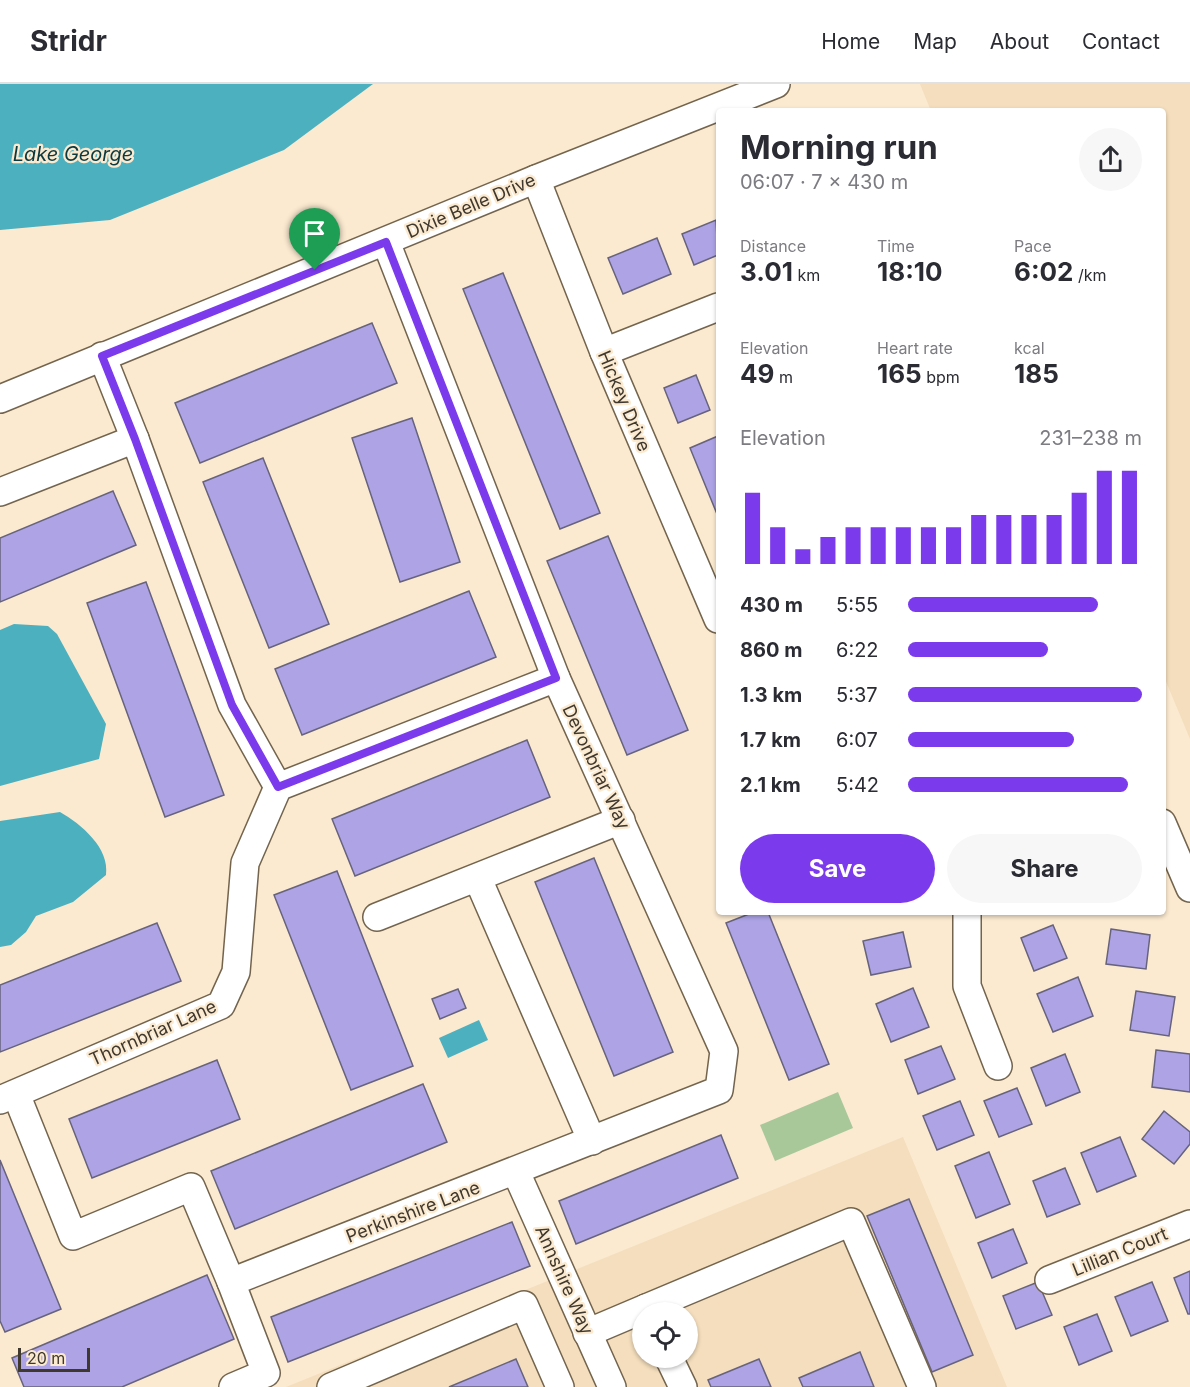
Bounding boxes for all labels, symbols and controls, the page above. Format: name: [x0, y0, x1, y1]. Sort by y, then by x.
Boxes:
text: Stridr: [30, 24, 107, 58]
text: Home: [821, 29, 880, 54]
text: Map: [913, 29, 957, 54]
text: About: [990, 29, 1049, 54]
text: Contact: [1082, 29, 1160, 54]
text: Morning run: [740, 127, 938, 167]
button: share: [1079, 128, 1142, 191]
water label: Lake George: [13, 142, 133, 166]
street label: Dixie Belle Drive: [403, 169, 539, 242]
text: 06:07 · 7 × 430 m: [740, 170, 908, 194]
pin: [289, 208, 340, 270]
icon: arrive: [298, 217, 331, 250]
text: Distance: [740, 236, 806, 256]
text: Time: [877, 236, 915, 256]
text: Pace: [1014, 236, 1052, 256]
text: 3.01: [740, 256, 793, 287]
text: 18:10: [877, 256, 943, 287]
text: 6:02: [1014, 256, 1073, 287]
text: km: [793, 265, 820, 285]
text: /km: [1073, 265, 1107, 285]
text: Elevation: [740, 338, 809, 358]
text: Heart rate: [877, 338, 953, 358]
text: kcal: [1014, 338, 1045, 358]
street label: Hickey Drive: [594, 347, 655, 454]
text: 49: [740, 358, 774, 389]
text: 165: [877, 358, 922, 389]
text: 185: [1014, 358, 1059, 389]
text: m: [774, 367, 793, 387]
text: bpm: [922, 367, 960, 387]
text: Elevation: [740, 426, 826, 450]
text: 231–238 m: [1039, 426, 1142, 450]
text: 430 m: [740, 593, 803, 617]
text: 5:55: [836, 593, 878, 617]
text: 860 m: [740, 638, 802, 662]
text: 6:22: [836, 638, 879, 662]
text: 1.3 km: [740, 683, 802, 707]
text: 5:37: [836, 683, 878, 707]
street label: Devonbriar Way: [558, 701, 635, 833]
text: 1.7 km: [740, 728, 801, 752]
text: 6:07: [836, 728, 878, 752]
text: 2.1 km: [740, 773, 801, 797]
text: 5:42: [836, 773, 879, 797]
button: Save: [740, 834, 935, 903]
button: Share: [947, 834, 1142, 903]
street label: Thornbriar Lane: [86, 995, 219, 1070]
street label: Perkinshire Lane: [343, 1176, 483, 1247]
street label: Annshire Way: [531, 1222, 598, 1338]
street label: Lillian Court: [1069, 1223, 1171, 1280]
map controls: [632, 1302, 698, 1368]
button: locate: [632, 1302, 698, 1368]
scale bar: [18, 1345, 90, 1372]
text: 20 m: [27, 1348, 65, 1368]

